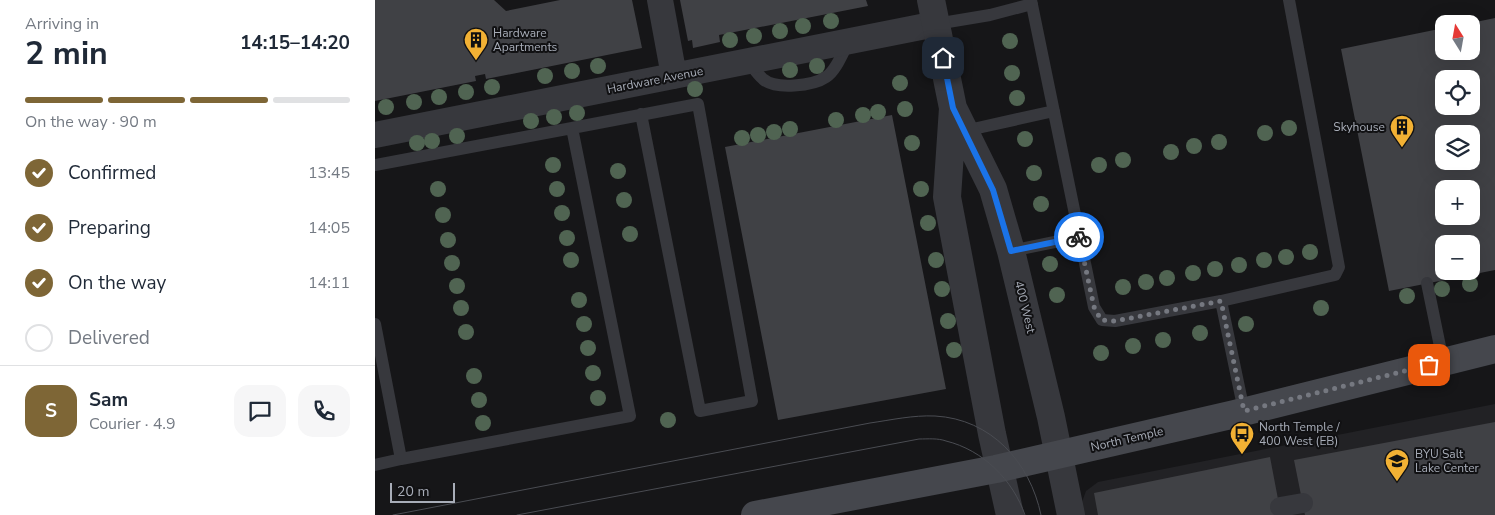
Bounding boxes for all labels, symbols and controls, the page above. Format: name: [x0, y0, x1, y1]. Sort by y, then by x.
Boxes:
text: Arriving in: [25, 13, 99, 35]
north arrow: [1435, 15, 1480, 60]
map controls: [1435, 15, 1480, 280]
place label: Hardware Apartments: [493, 25, 558, 55]
building icon: Hardware Apartments: [463, 27, 489, 61]
text: 14:15–14:20: [240, 30, 350, 56]
text: 2 min: [25, 32, 108, 75]
pin: [922, 37, 964, 79]
icon: home: [929, 44, 957, 72]
street label: Hardware Avenue: [606, 63, 704, 97]
button: locate: [1435, 70, 1480, 115]
text: On the way · 90 m: [25, 111, 157, 133]
building icon: Skyhouse: [1389, 114, 1415, 148]
place label: Skyhouse: [1333, 119, 1385, 135]
button: layers: [1435, 125, 1480, 170]
icon: check: [25, 159, 53, 187]
text: Confirmed: [68, 160, 156, 186]
text: 13:45: [308, 162, 350, 184]
button: +: [1435, 180, 1480, 225]
courier: [1054, 212, 1104, 262]
icon: check: [25, 214, 53, 242]
text: Preparing: [68, 215, 151, 241]
text: 14:05: [308, 217, 350, 239]
icon: bike: [1065, 223, 1093, 251]
button: −: [1435, 235, 1480, 280]
icon: check: [25, 269, 53, 297]
text: On the way: [68, 270, 166, 296]
text: 14:11: [308, 272, 350, 294]
street label: 400 West: [1011, 279, 1039, 336]
text: Delivered: [68, 325, 150, 351]
pin: [1408, 344, 1450, 386]
icon: bag: [1415, 351, 1443, 379]
button: chat: [234, 385, 286, 437]
button: phone: [298, 385, 350, 437]
text: Sam: [89, 387, 128, 413]
text: S: [45, 398, 57, 424]
text: Courier · 4.9: [89, 413, 175, 435]
place label: North Temple / 400 West (EB): [1259, 419, 1340, 449]
bus stop icon: North Temple / 400 West (EB): [1229, 421, 1255, 455]
street label: North Temple: [1089, 423, 1165, 455]
place label: BYU Salt Lake Center: [1415, 446, 1480, 476]
school or university icon: BYU Salt Lake Center: [1384, 448, 1410, 482]
scale bar: [390, 480, 455, 503]
text: 20 m: [397, 482, 429, 501]

